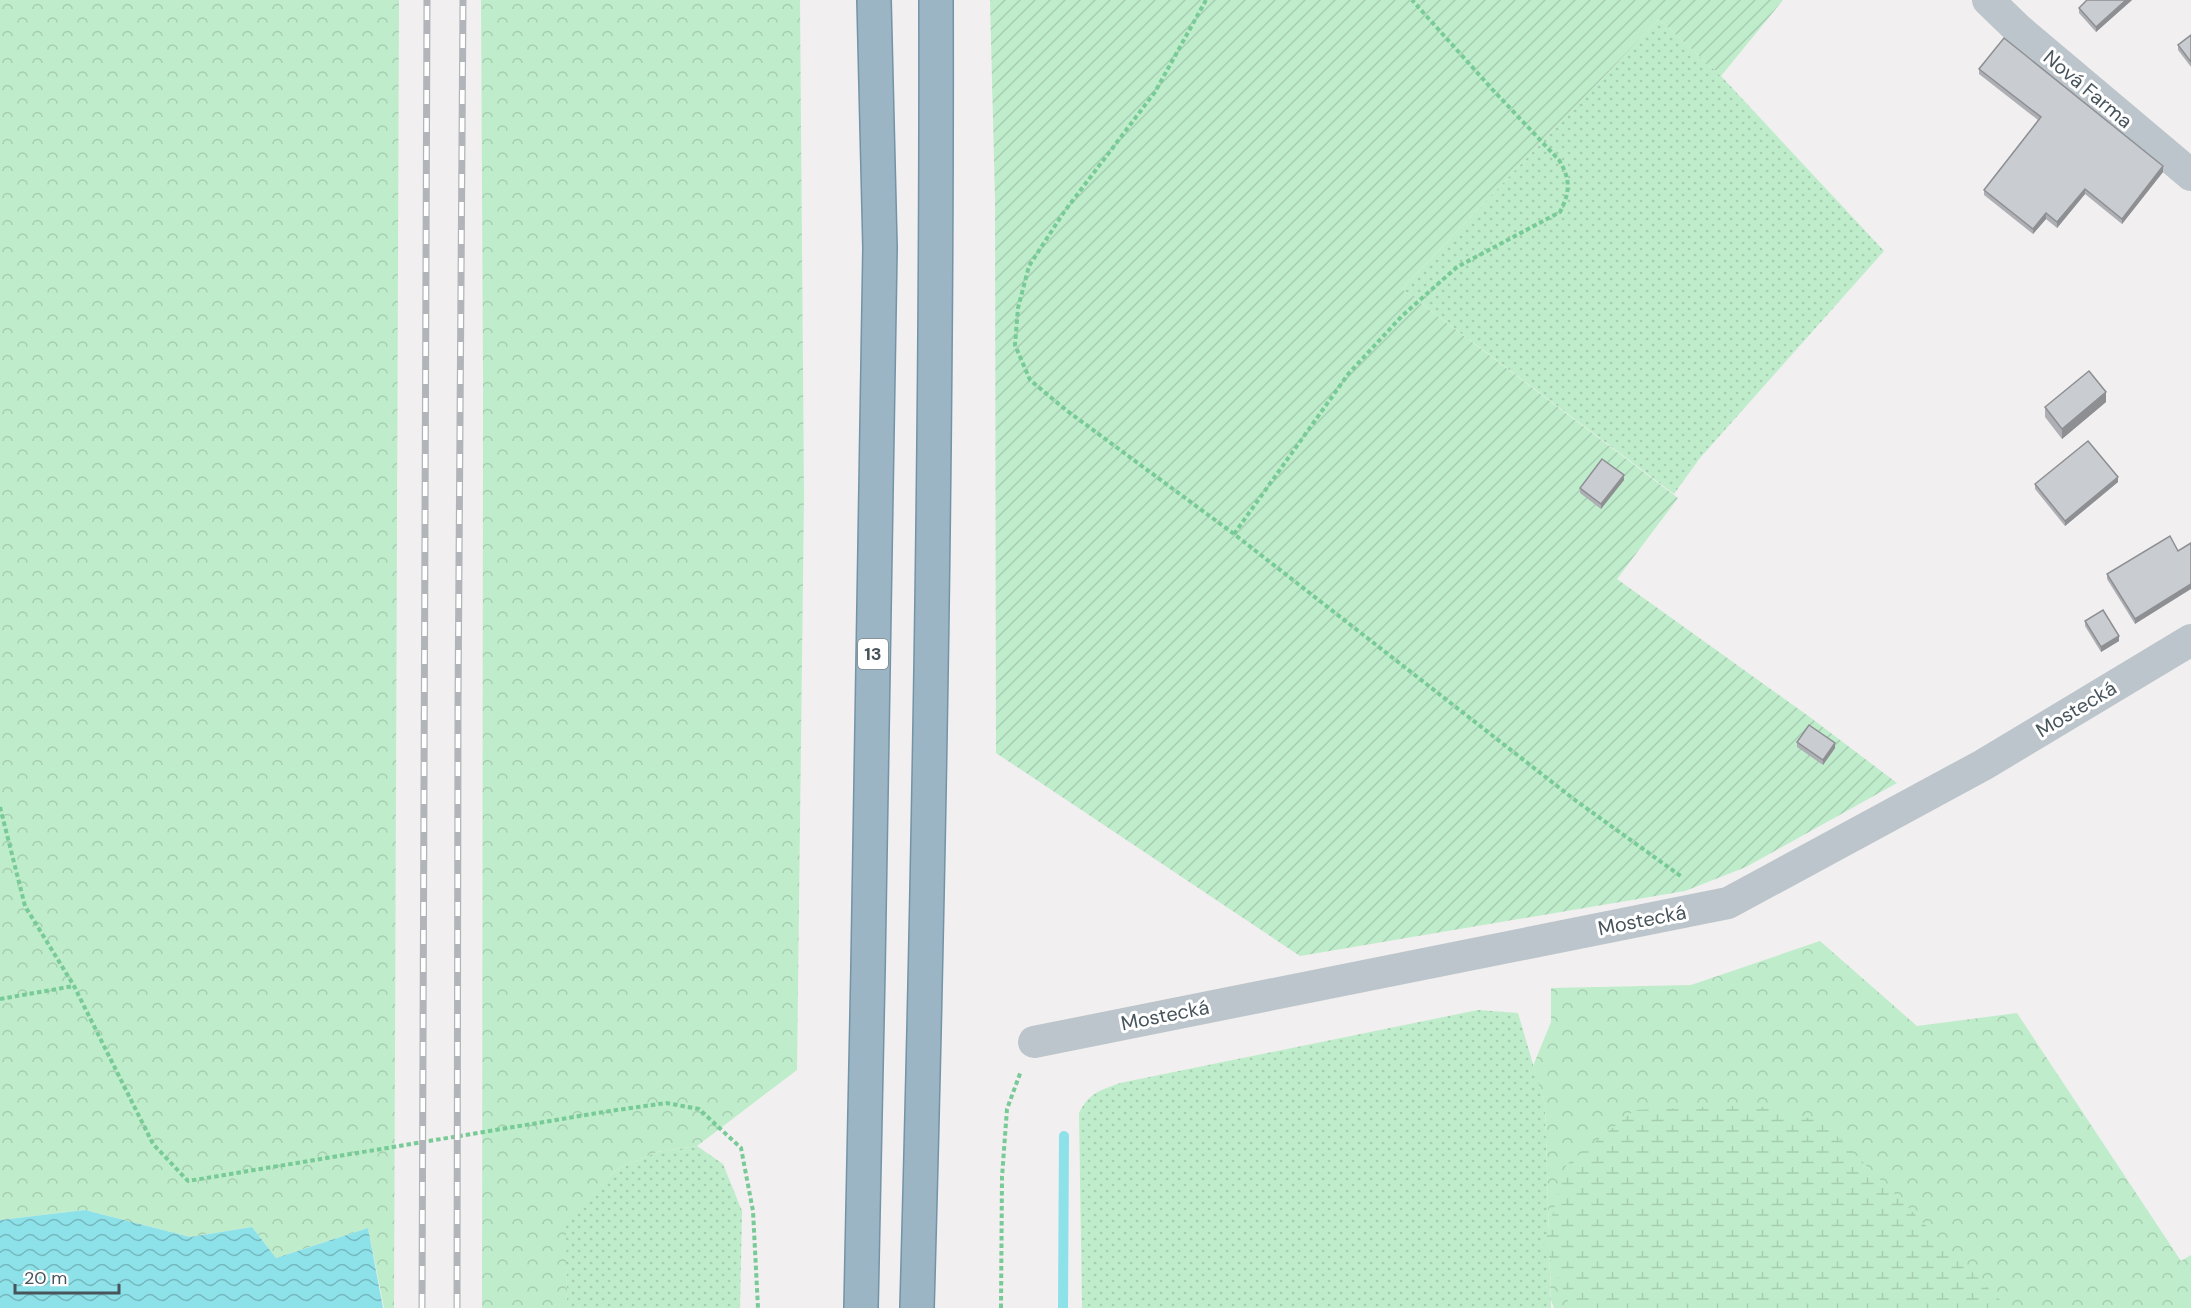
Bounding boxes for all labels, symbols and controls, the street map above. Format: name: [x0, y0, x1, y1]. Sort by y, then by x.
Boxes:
street label: Nová Farma: [2038, 44, 2138, 134]
road number: 13: [858, 639, 888, 669]
street label: Mostecká: [2031, 675, 2121, 743]
street label: Mostecká: [1596, 899, 1688, 941]
street label: Mostecká: [1119, 994, 1211, 1036]
scale bar: [15, 1257, 118, 1295]
text: 20 m: [24, 1266, 67, 1290]

